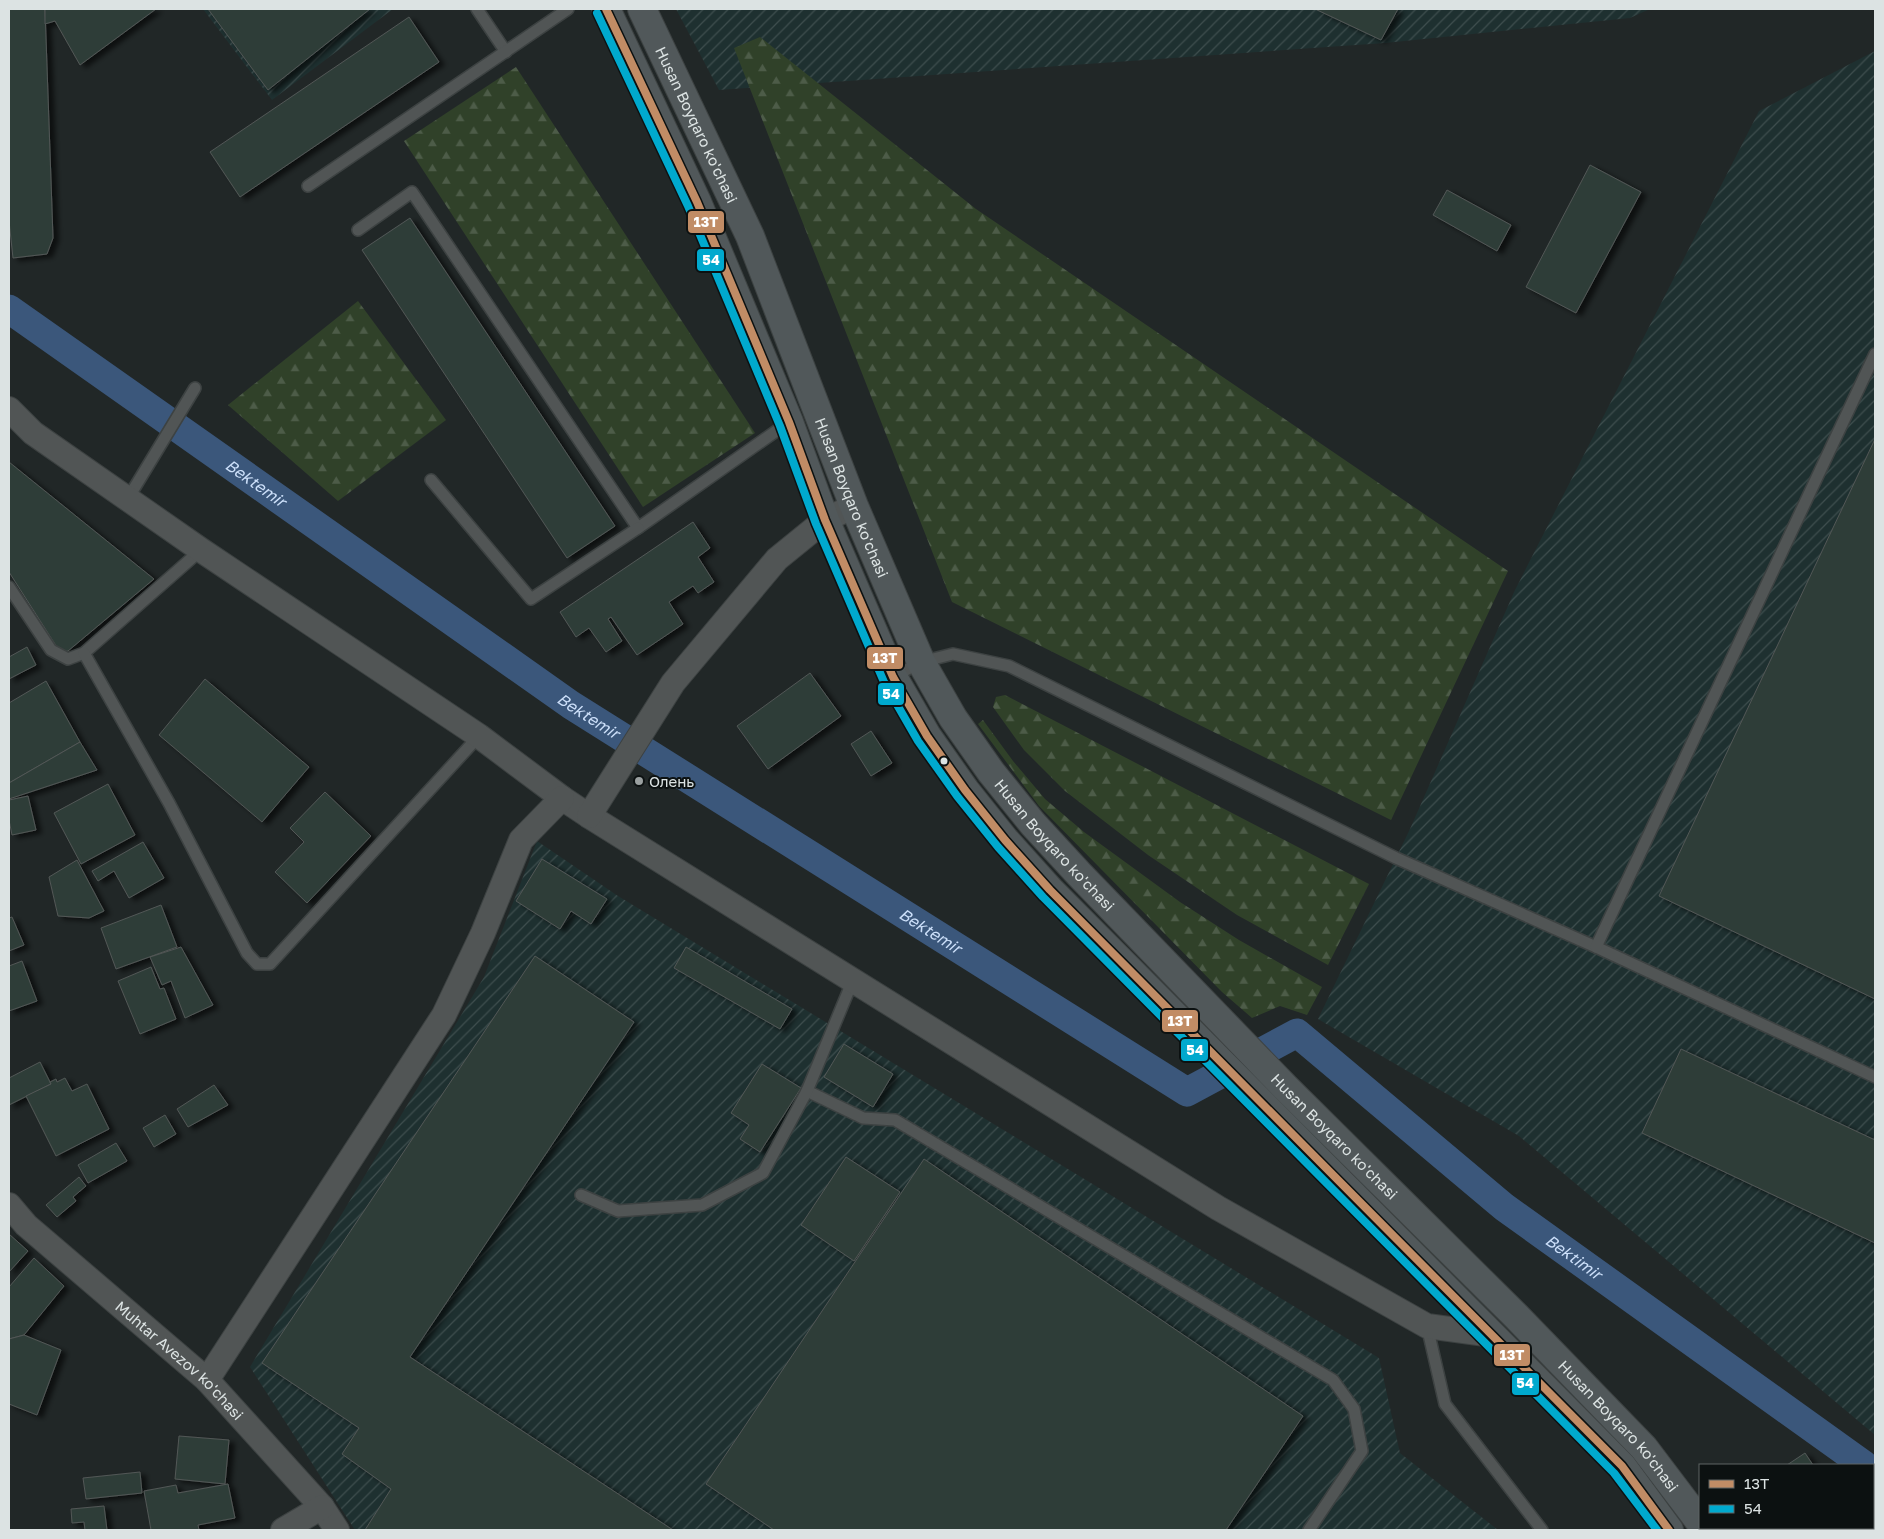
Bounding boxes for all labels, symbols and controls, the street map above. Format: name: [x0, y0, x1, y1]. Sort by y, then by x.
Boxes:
street label: Husan Boyqaro ko'chasi: [652, 43, 742, 206]
line badge: 13Т: [687, 210, 725, 234]
text: 13Т: [694, 213, 718, 230]
line badge: 54: [696, 248, 725, 272]
text: 54: [702, 251, 720, 268]
street label: Husan Boyqaro ko'chasi: [812, 415, 893, 580]
water label: Bektemir: [222, 455, 292, 513]
line badge: 13Т: [866, 646, 904, 670]
text: 13Т: [873, 649, 897, 666]
line badge: 54: [877, 682, 905, 706]
text: 54: [882, 685, 900, 702]
water label: Bektemir: [553, 689, 626, 744]
unlabelled marker: [939, 756, 949, 766]
place label: Олень: [649, 772, 694, 790]
marker: Олень: [633, 775, 645, 787]
street label: Husan Boyqaro ko'chasi: [991, 775, 1119, 915]
water label: Bektemir: [896, 904, 968, 959]
line badge: 13Т: [1161, 1009, 1199, 1033]
text: 13Т: [1168, 1012, 1192, 1029]
line badge: 54: [1180, 1038, 1209, 1062]
text: 54: [1186, 1041, 1204, 1058]
street label: Husan Boyqaro ko'chasi: [1268, 1069, 1402, 1203]
water label: Bektimir: [1542, 1230, 1608, 1286]
street label: Muhtar Avezov ko'chasi: [112, 1297, 247, 1423]
line badge: 13Т: [1493, 1343, 1531, 1367]
text: 13Т: [1500, 1346, 1524, 1363]
street label: Husan Boyqaro ko'chasi: [1555, 1356, 1683, 1495]
line badge: 54: [1511, 1372, 1540, 1396]
text: 54: [1516, 1374, 1534, 1391]
legend: [1699, 1464, 1874, 1529]
text: 13Т: [1744, 1474, 1769, 1492]
text: 54: [1744, 1499, 1762, 1517]

